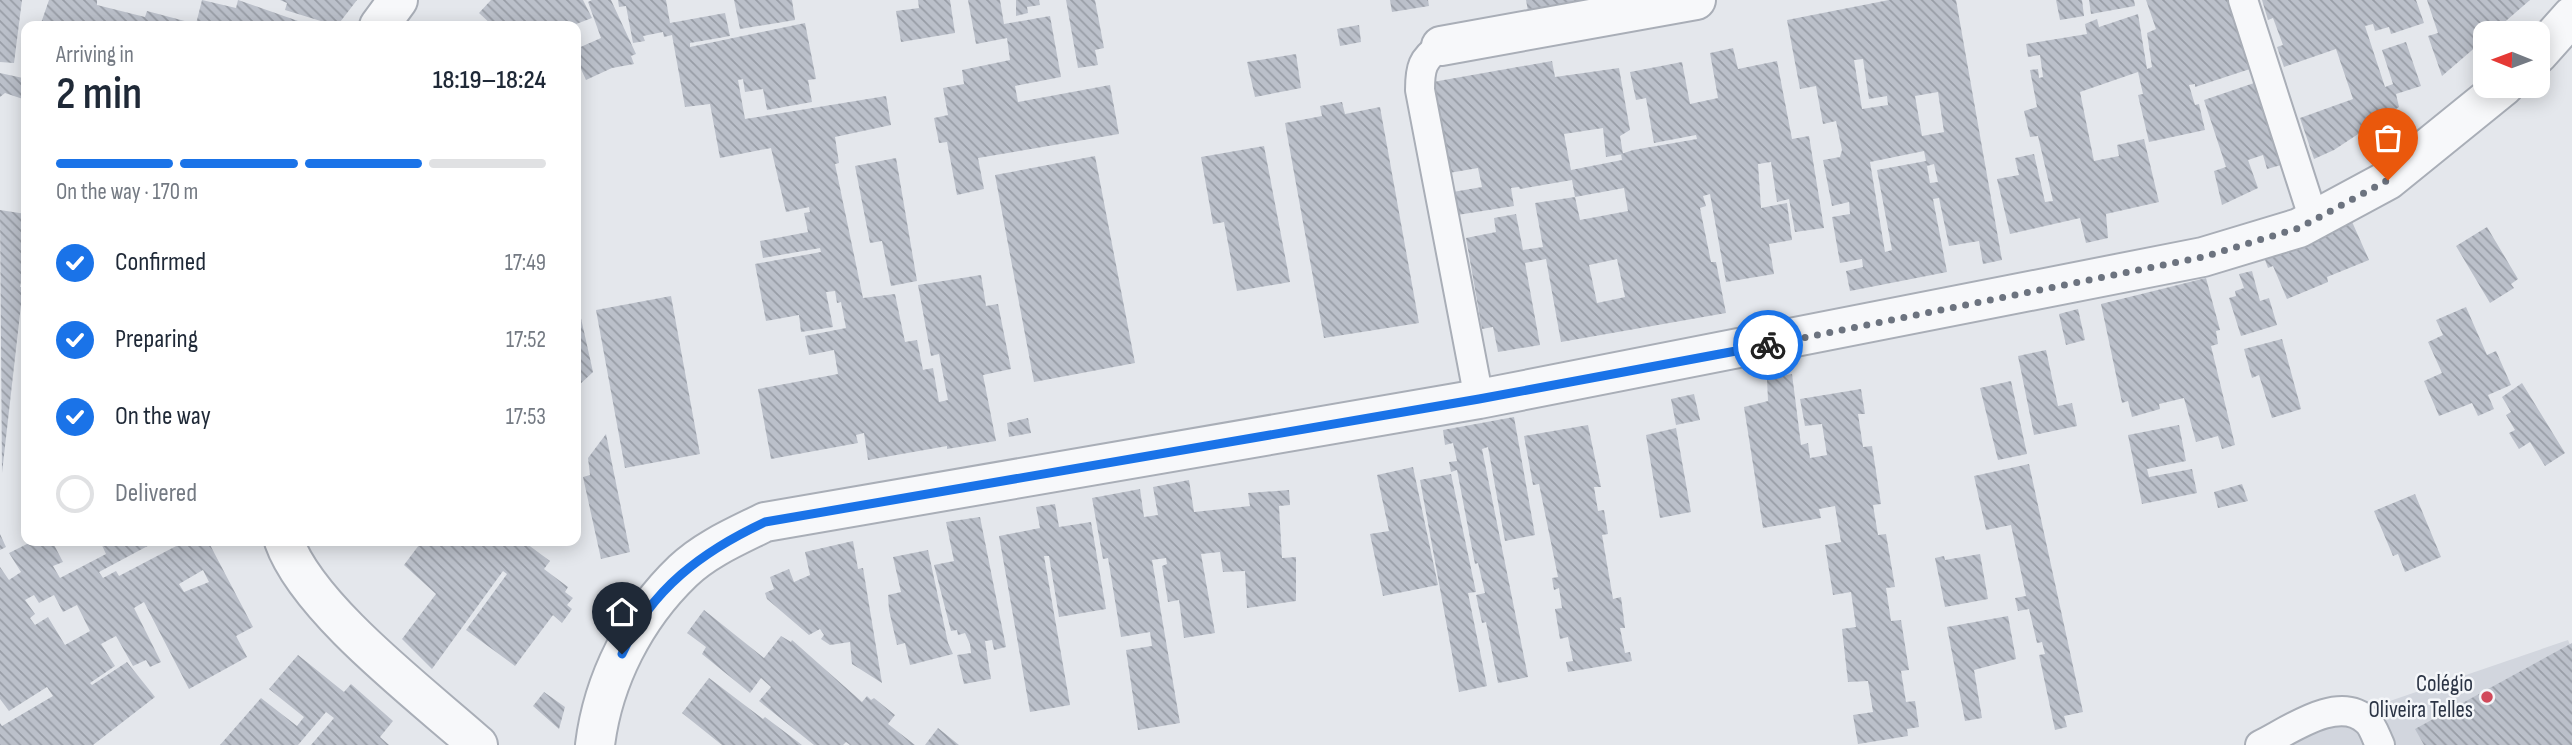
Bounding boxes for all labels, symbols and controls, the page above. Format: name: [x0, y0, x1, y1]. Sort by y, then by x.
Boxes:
north arrow: [2473, 21, 2550, 98]
map controls: [2473, 21, 2550, 98]
text: Arriving in: [56, 41, 134, 69]
text: 18:19–18:24: [433, 65, 546, 96]
text: 2 min: [56, 67, 142, 122]
pin: [2358, 108, 2418, 180]
icon: bag: [2369, 119, 2407, 157]
text: On the way · 170 m: [56, 178, 198, 206]
icon: check: [56, 244, 94, 282]
text: Confirmed: [115, 247, 206, 278]
text: 17:49: [505, 249, 546, 277]
courier: [1733, 310, 1803, 380]
icon: check: [56, 321, 94, 359]
text: Preparing: [115, 324, 198, 355]
text: 17:52: [506, 326, 546, 354]
icon: bike: [1749, 326, 1787, 364]
icon: check: [56, 398, 94, 436]
text: On the way: [115, 401, 211, 432]
text: 17:53: [506, 403, 546, 431]
text: Delivered: [115, 478, 197, 509]
pin: [592, 582, 652, 654]
icon: home: [603, 593, 641, 631]
place label: Colégio Oliveira Telles: [2369, 670, 2473, 724]
marker: Colégio Oliveira Telles: [2479, 689, 2495, 705]

